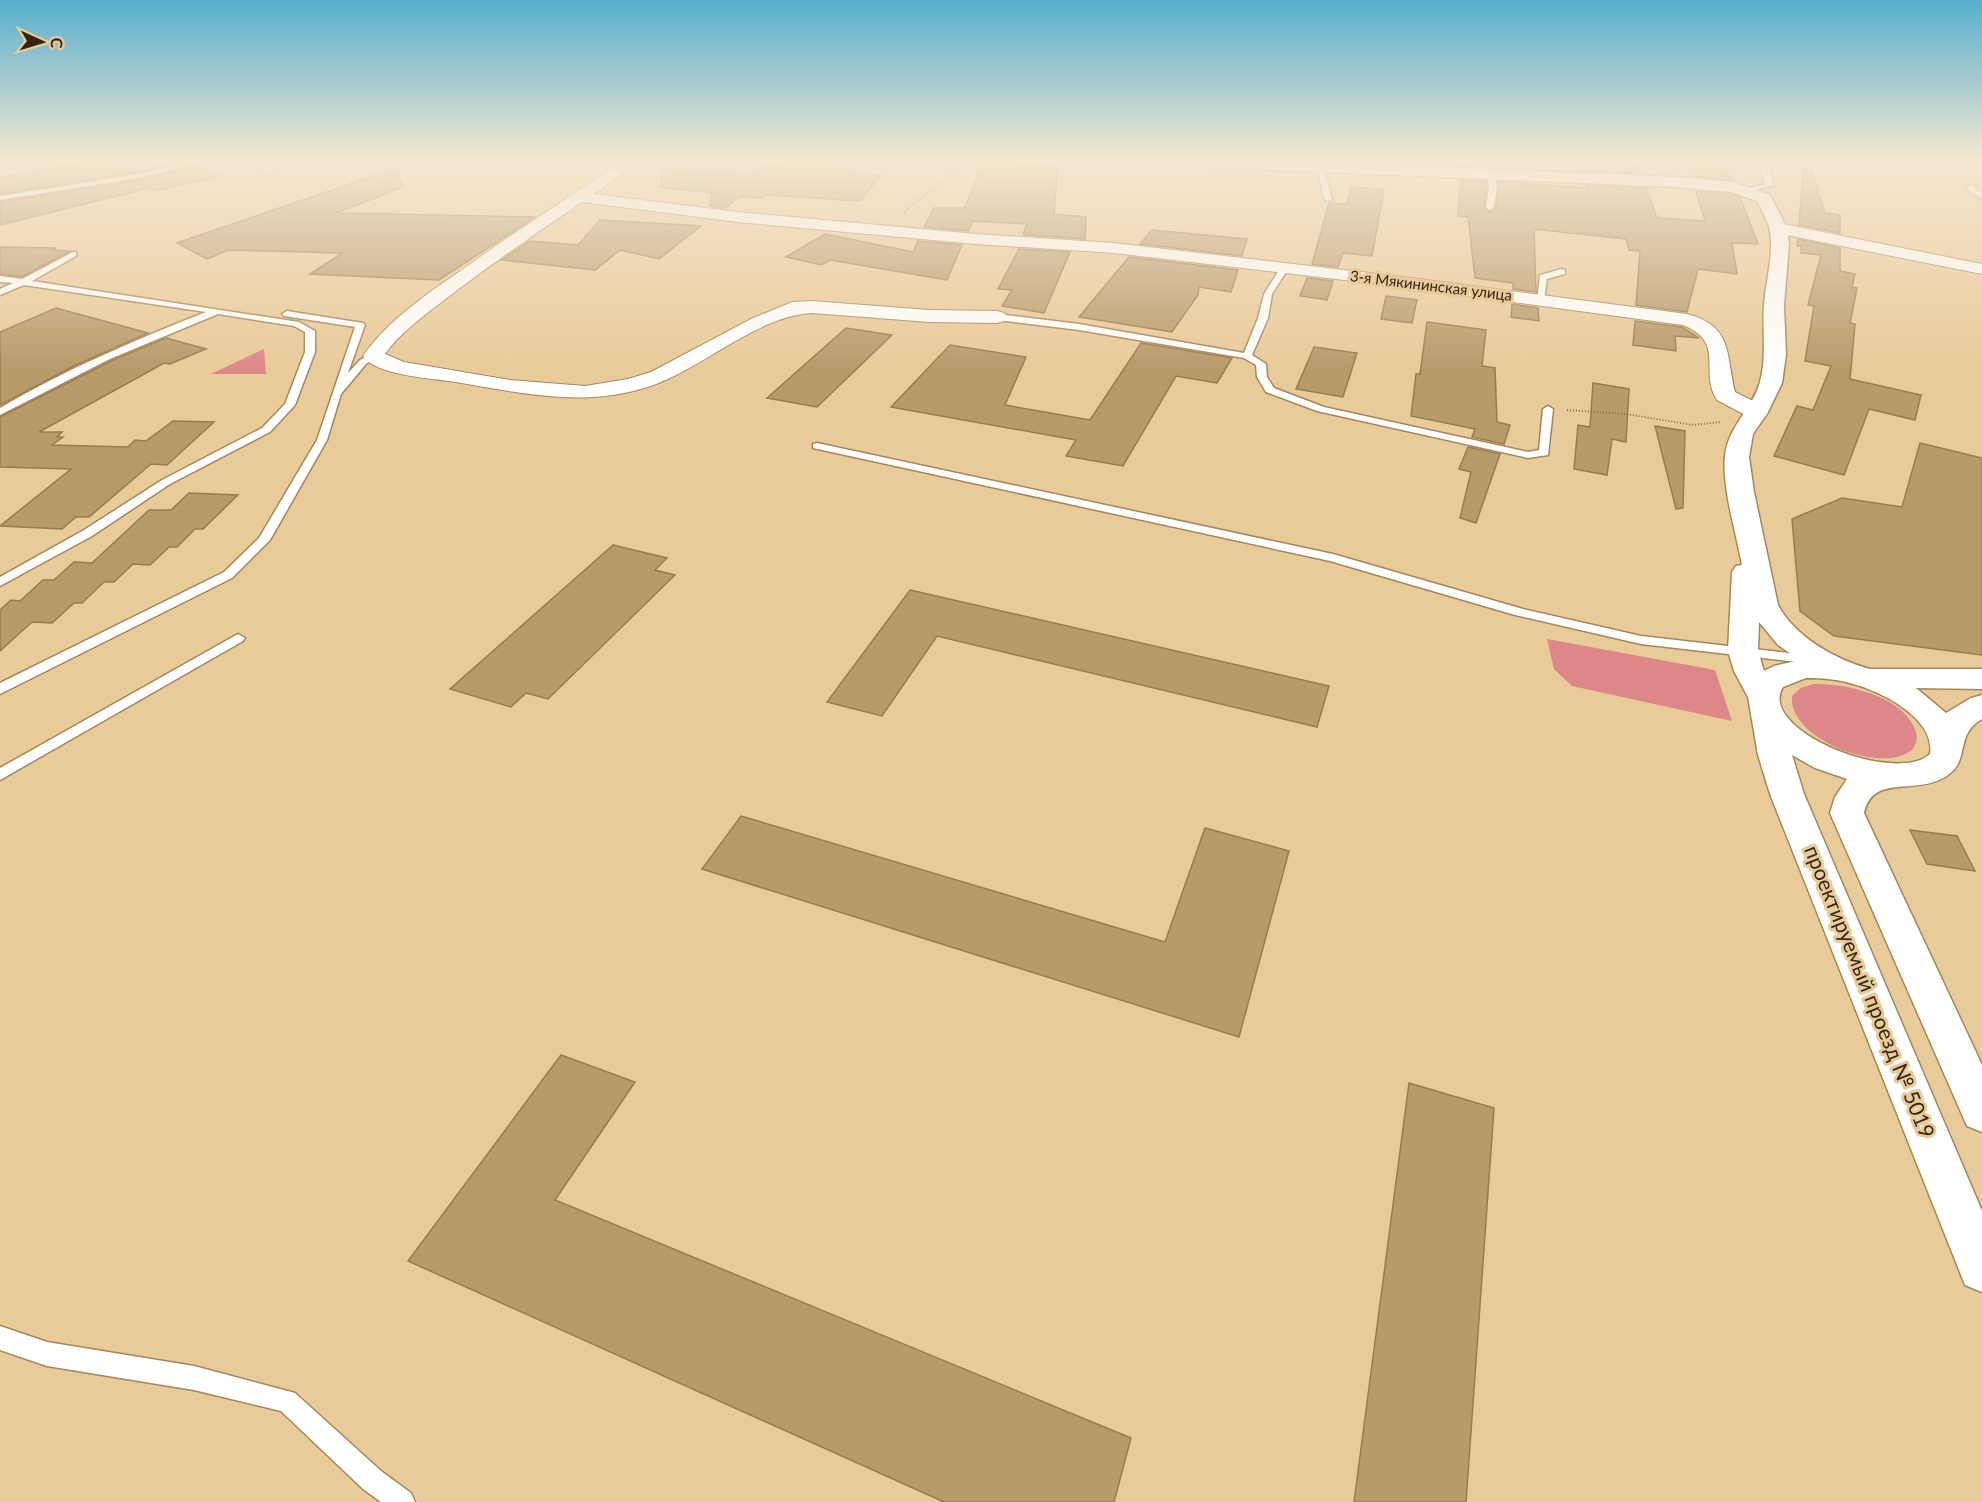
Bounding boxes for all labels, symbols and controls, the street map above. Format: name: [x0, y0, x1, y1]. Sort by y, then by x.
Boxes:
north arrow: [12, 12, 72, 72]
text: С: [48, 37, 67, 49]
street label: 3-я Мякининская улица: [1349, 266, 1513, 304]
street label: проектируемый проезд № 5019: [1800, 841, 1941, 1141]

